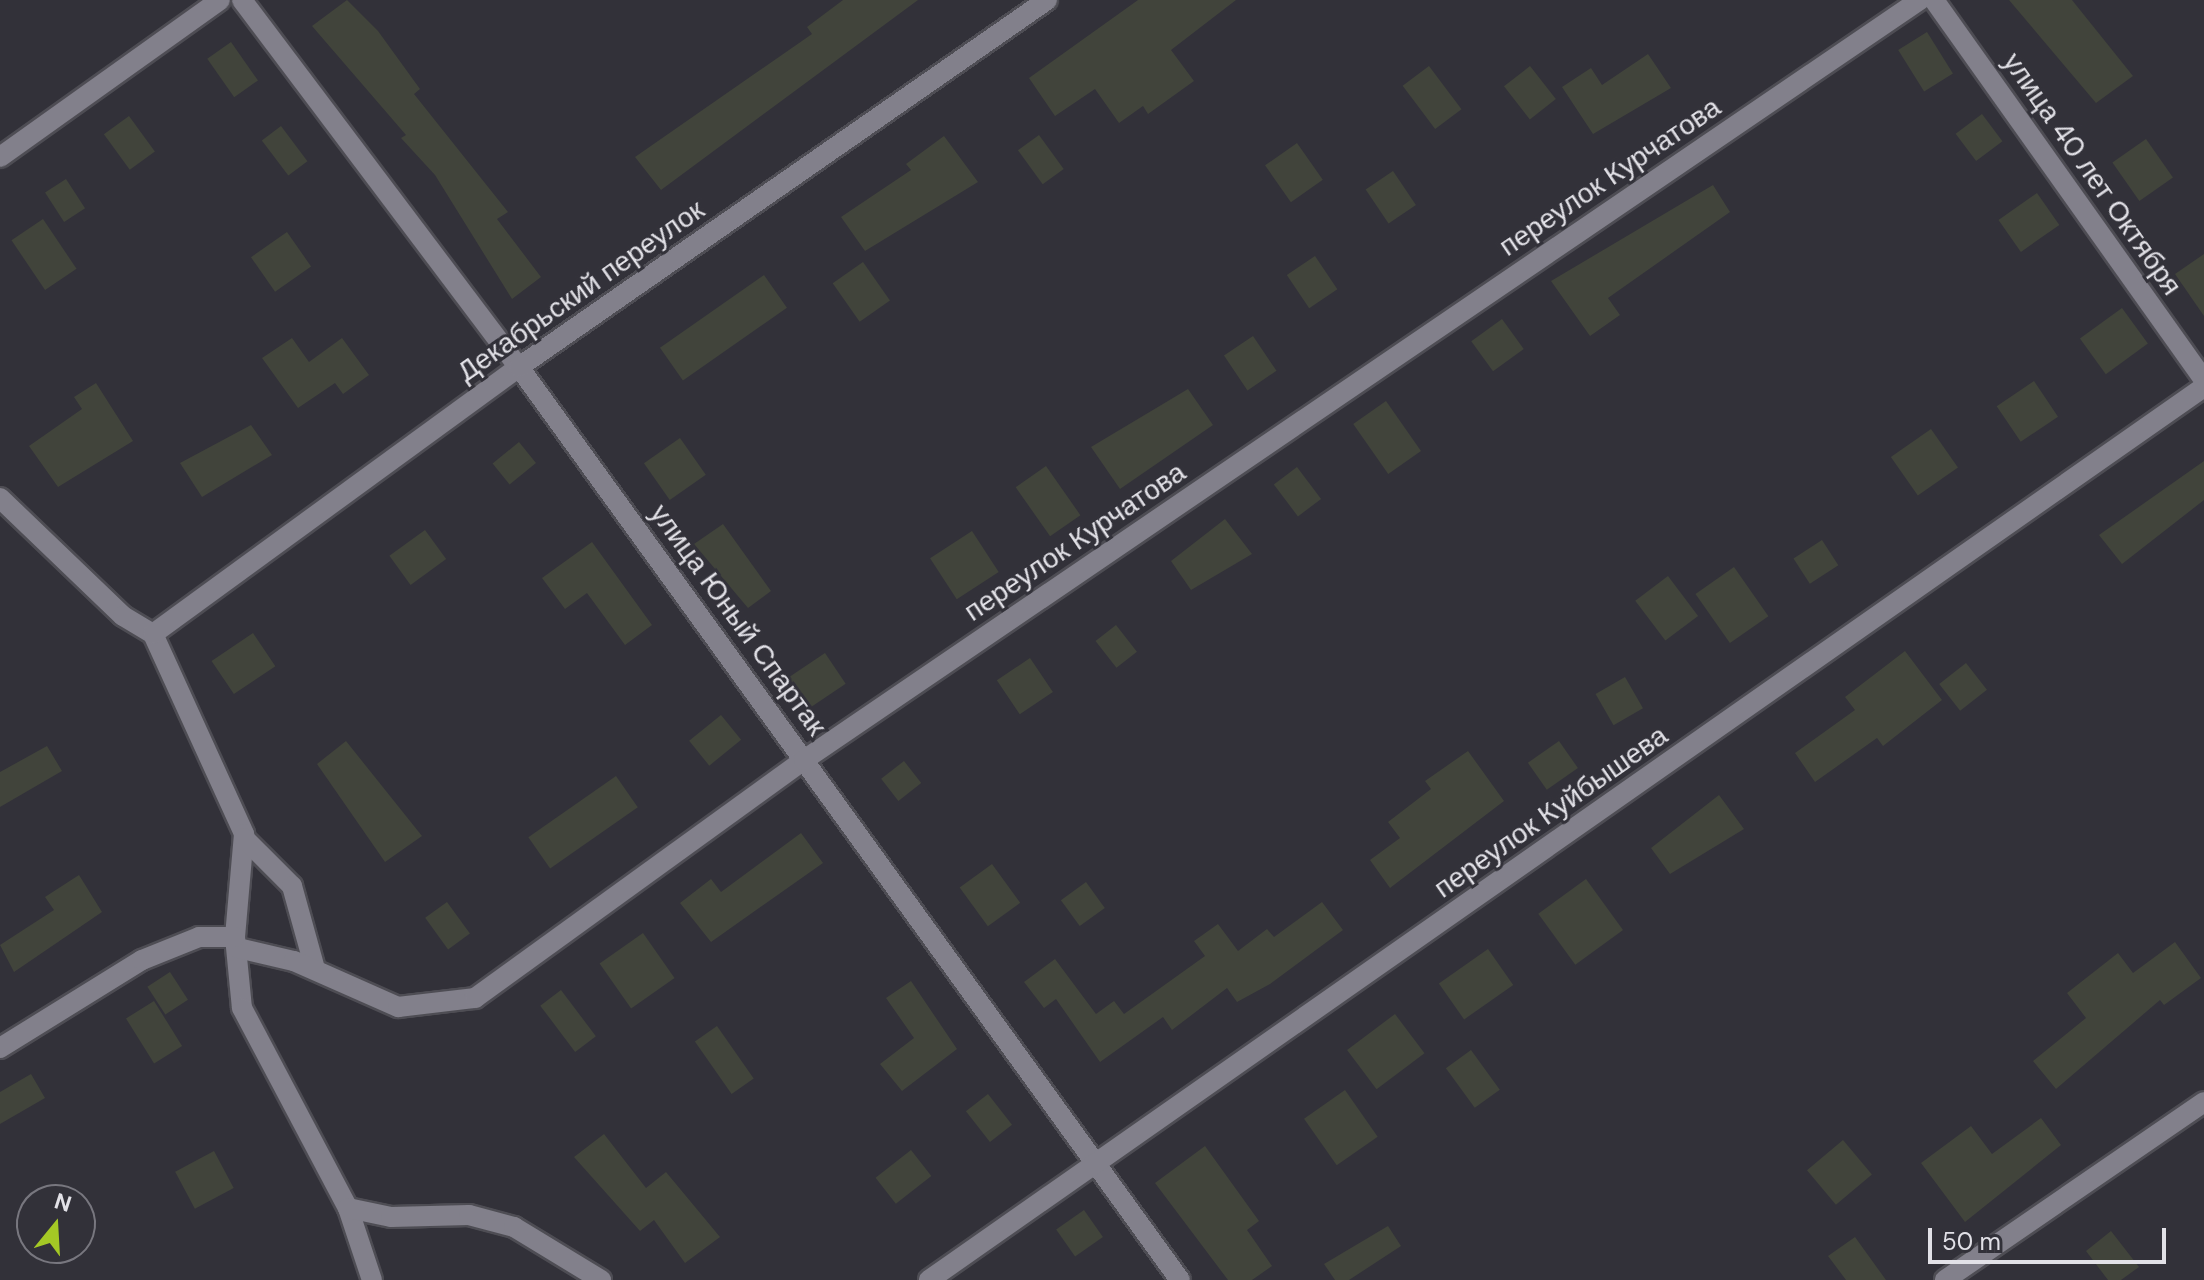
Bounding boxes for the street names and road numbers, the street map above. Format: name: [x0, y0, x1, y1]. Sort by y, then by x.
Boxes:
street label: улица 40 лет Октября: [1996, 46, 2188, 302]
street label: переулок Курчатова: [1493, 90, 1727, 264]
street label: Декабрьский переулок: [451, 193, 711, 389]
street label: переулок Курчатова: [958, 455, 1192, 629]
street label: улица Юный Спартак: [643, 498, 833, 742]
street label: переулок Куйбышева: [1428, 719, 1674, 905]

